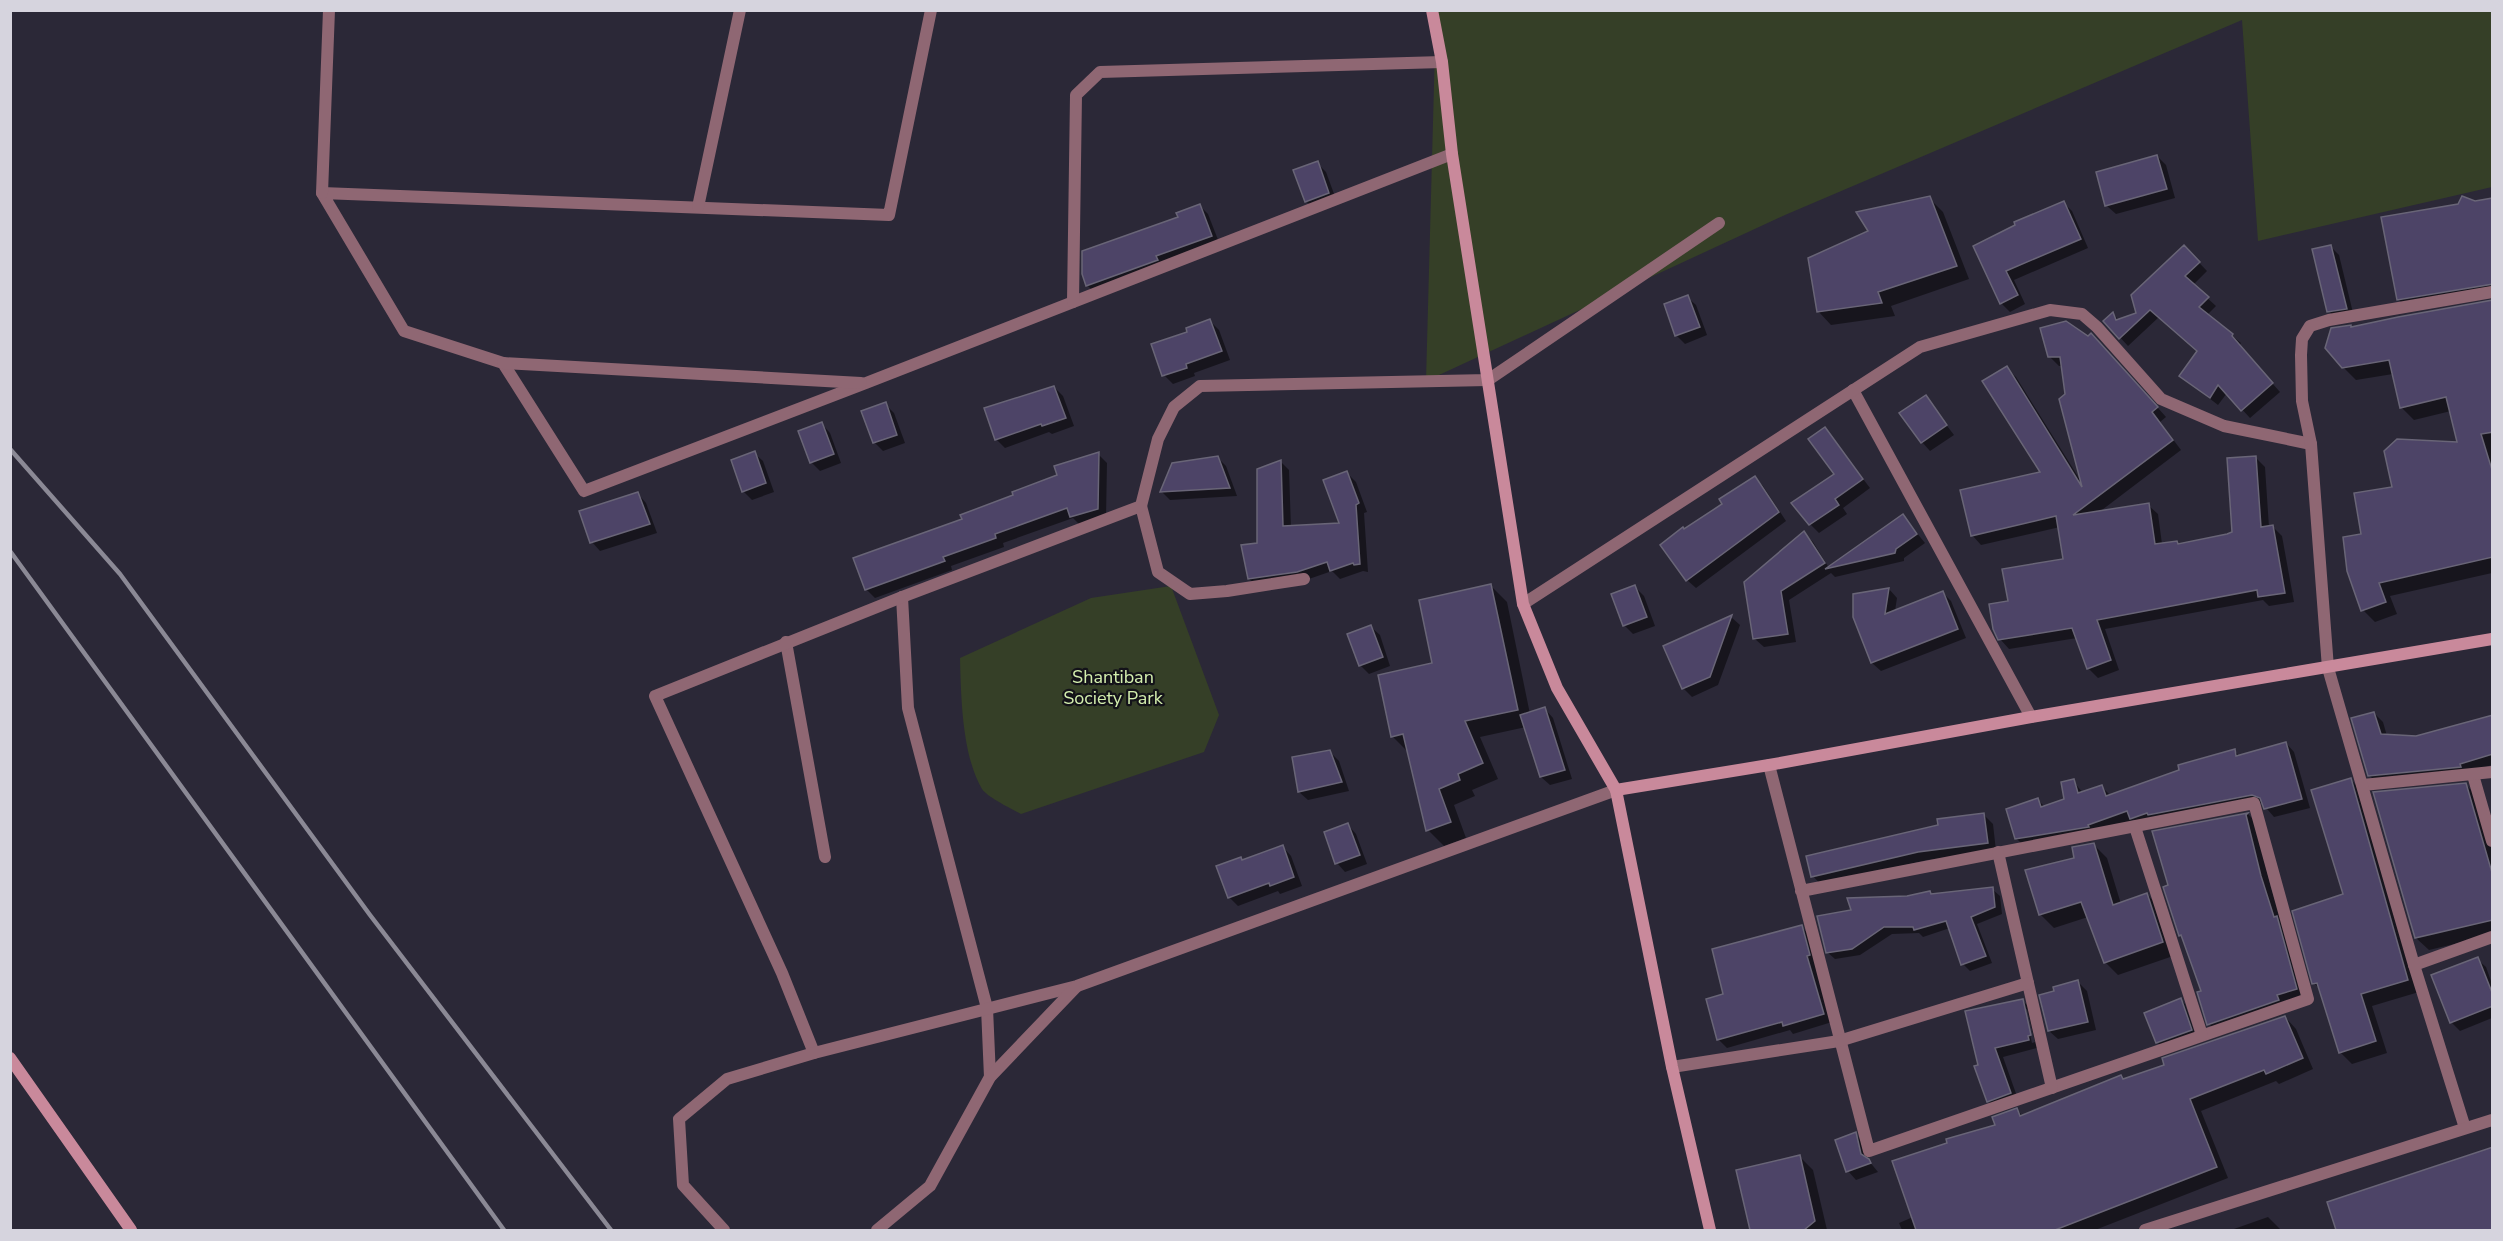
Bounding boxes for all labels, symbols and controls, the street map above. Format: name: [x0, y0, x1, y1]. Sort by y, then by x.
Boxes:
park label: Shantiban Society Park: [1063, 665, 1164, 710]

